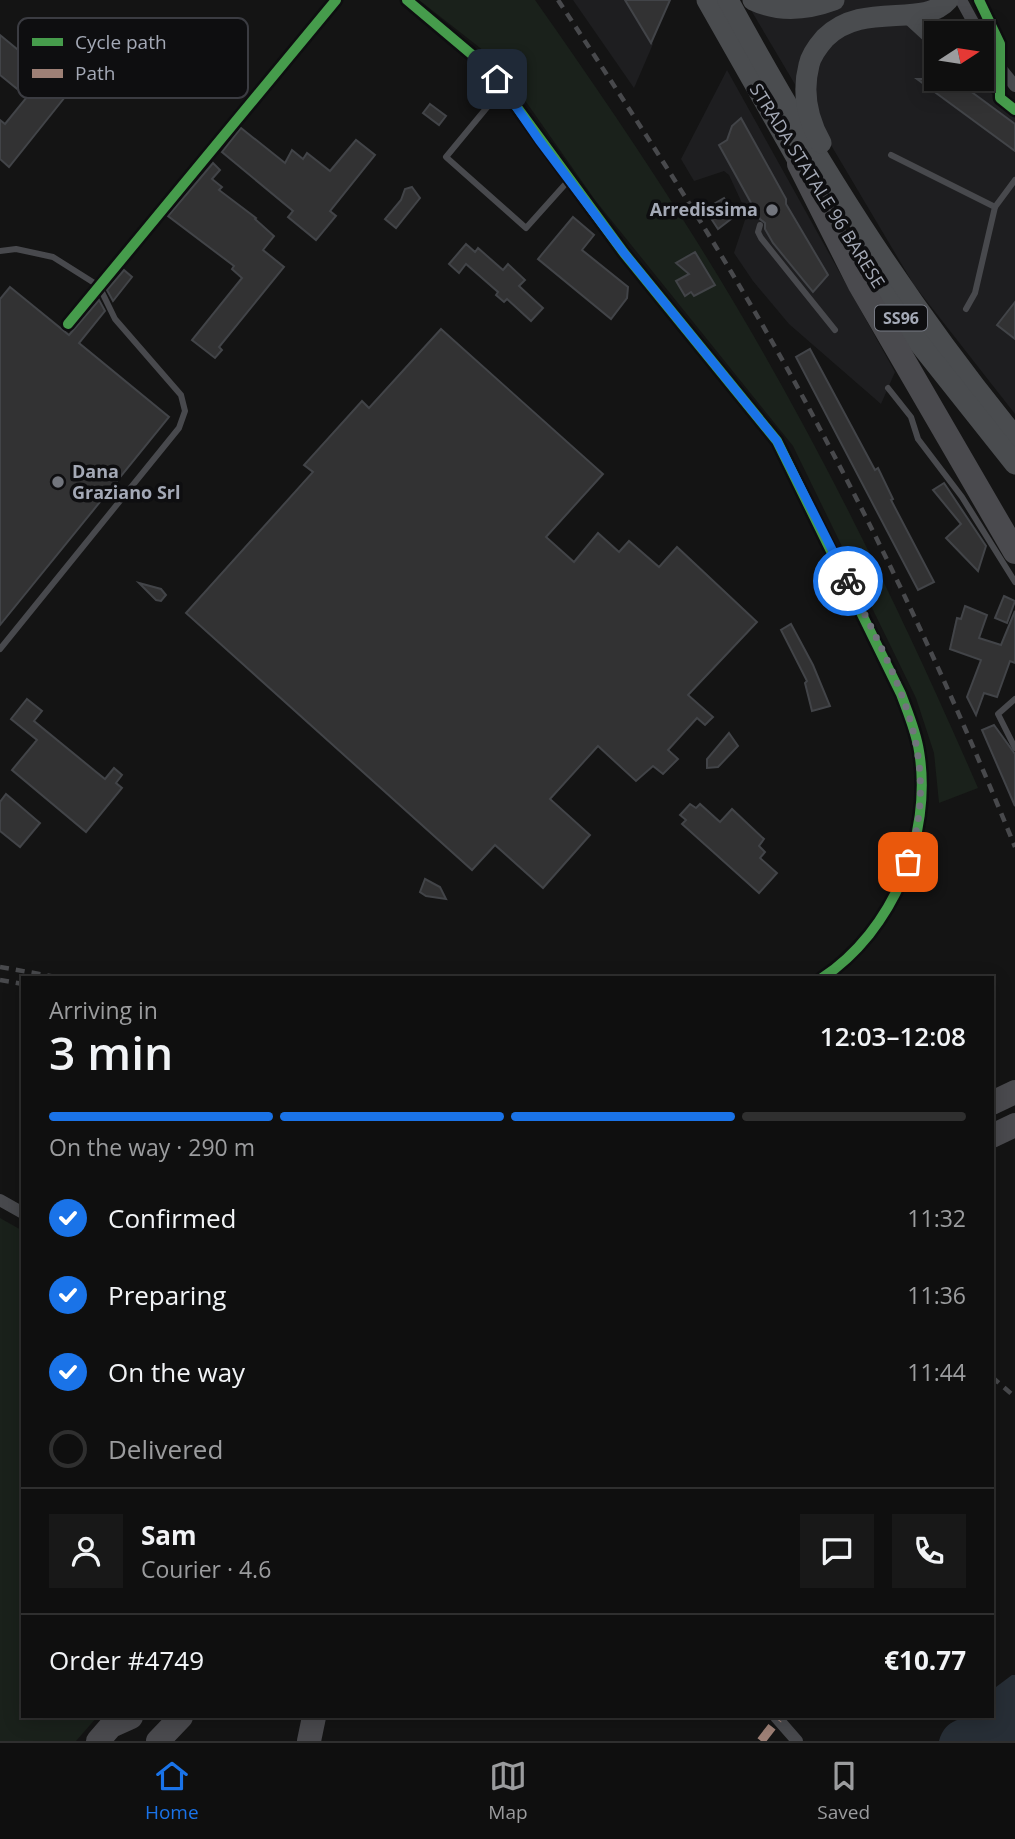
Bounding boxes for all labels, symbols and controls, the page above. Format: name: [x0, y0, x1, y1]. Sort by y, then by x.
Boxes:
legend: [18, 18, 248, 98]
north arrow: [924, 21, 994, 91]
map controls: [924, 21, 994, 91]
text: Cycle path: [75, 29, 167, 55]
pin: [467, 49, 527, 109]
text: Path: [75, 60, 115, 86]
icon: home: [478, 60, 516, 98]
street label: STRADA STATALE 96 BARESE: [745, 79, 891, 292]
place label: Arredissima: [650, 197, 758, 221]
marker: Arredissima: [764, 202, 780, 218]
road number: SS96: [875, 306, 927, 330]
place label: Dana Graziano Srl: [72, 459, 180, 504]
marker: Dana Graziano Srl: [50, 474, 66, 490]
courier: [813, 546, 883, 616]
icon: bike: [829, 562, 867, 600]
pin: [878, 832, 938, 892]
icon: bag: [889, 843, 927, 881]
text: Arriving in: [49, 994, 158, 1026]
text: 12:03–12:08: [820, 1018, 966, 1054]
text: 3 min: [49, 1021, 173, 1083]
text: On the way · 290 m: [49, 1131, 255, 1163]
icon: check: [49, 1199, 87, 1237]
text: Confirmed: [108, 1200, 236, 1236]
text: 11:32: [907, 1202, 966, 1234]
icon: check: [49, 1276, 87, 1314]
text: Preparing: [108, 1277, 226, 1313]
text: 11:36: [907, 1279, 966, 1311]
icon: check: [49, 1353, 87, 1391]
text: On the way: [108, 1354, 245, 1390]
text: 11:44: [907, 1356, 966, 1388]
text: Delivered: [108, 1431, 223, 1467]
button: person: [49, 1514, 123, 1588]
button: chat: [800, 1514, 874, 1588]
button: phone: [892, 1514, 966, 1588]
text: Sam: [141, 1517, 197, 1553]
text: Courier · 4.6: [141, 1553, 271, 1585]
text: Order #4749: [49, 1642, 204, 1678]
text: €10.77: [884, 1642, 966, 1678]
tab: Home: [145, 1757, 199, 1825]
tab: Map: [488, 1757, 528, 1825]
tab: Saved: [817, 1757, 870, 1825]

